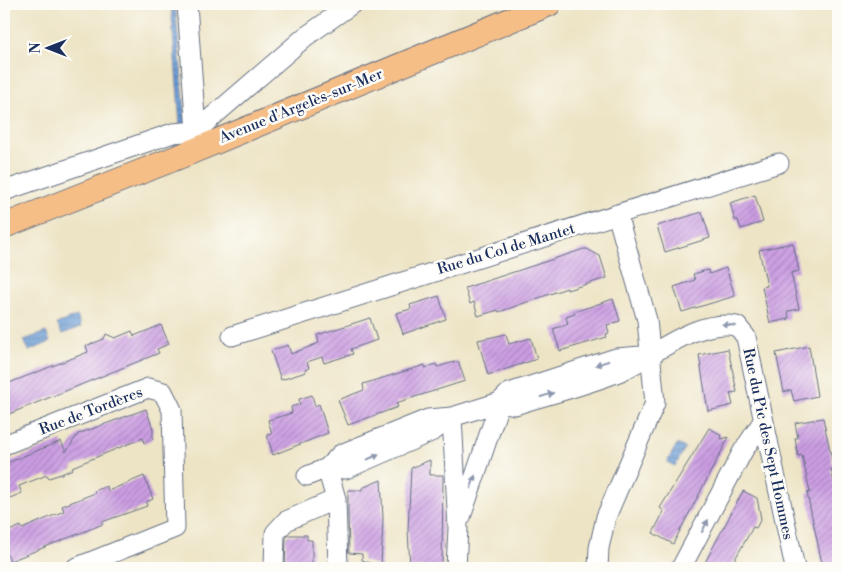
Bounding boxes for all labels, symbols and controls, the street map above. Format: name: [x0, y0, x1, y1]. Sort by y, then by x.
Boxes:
north arrow: [22, 22, 72, 72]
text: N: [27, 42, 45, 54]
street label: Avenue d'Argelès-sur-Mer: [216, 64, 386, 148]
street label: Rue du Col de Mantet: [435, 219, 578, 279]
one-way arrow: [720, 321, 736, 329]
street label: Rue du Pic des Sept Hommes: [738, 346, 798, 542]
one-way arrow: [594, 359, 609, 367]
street label: Rue de Tordères: [37, 383, 145, 439]
one-way arrow: [540, 391, 555, 399]
one-way arrow: [366, 453, 380, 461]
one-way arrow: [470, 474, 478, 489]
one-way arrow: [700, 519, 709, 533]

